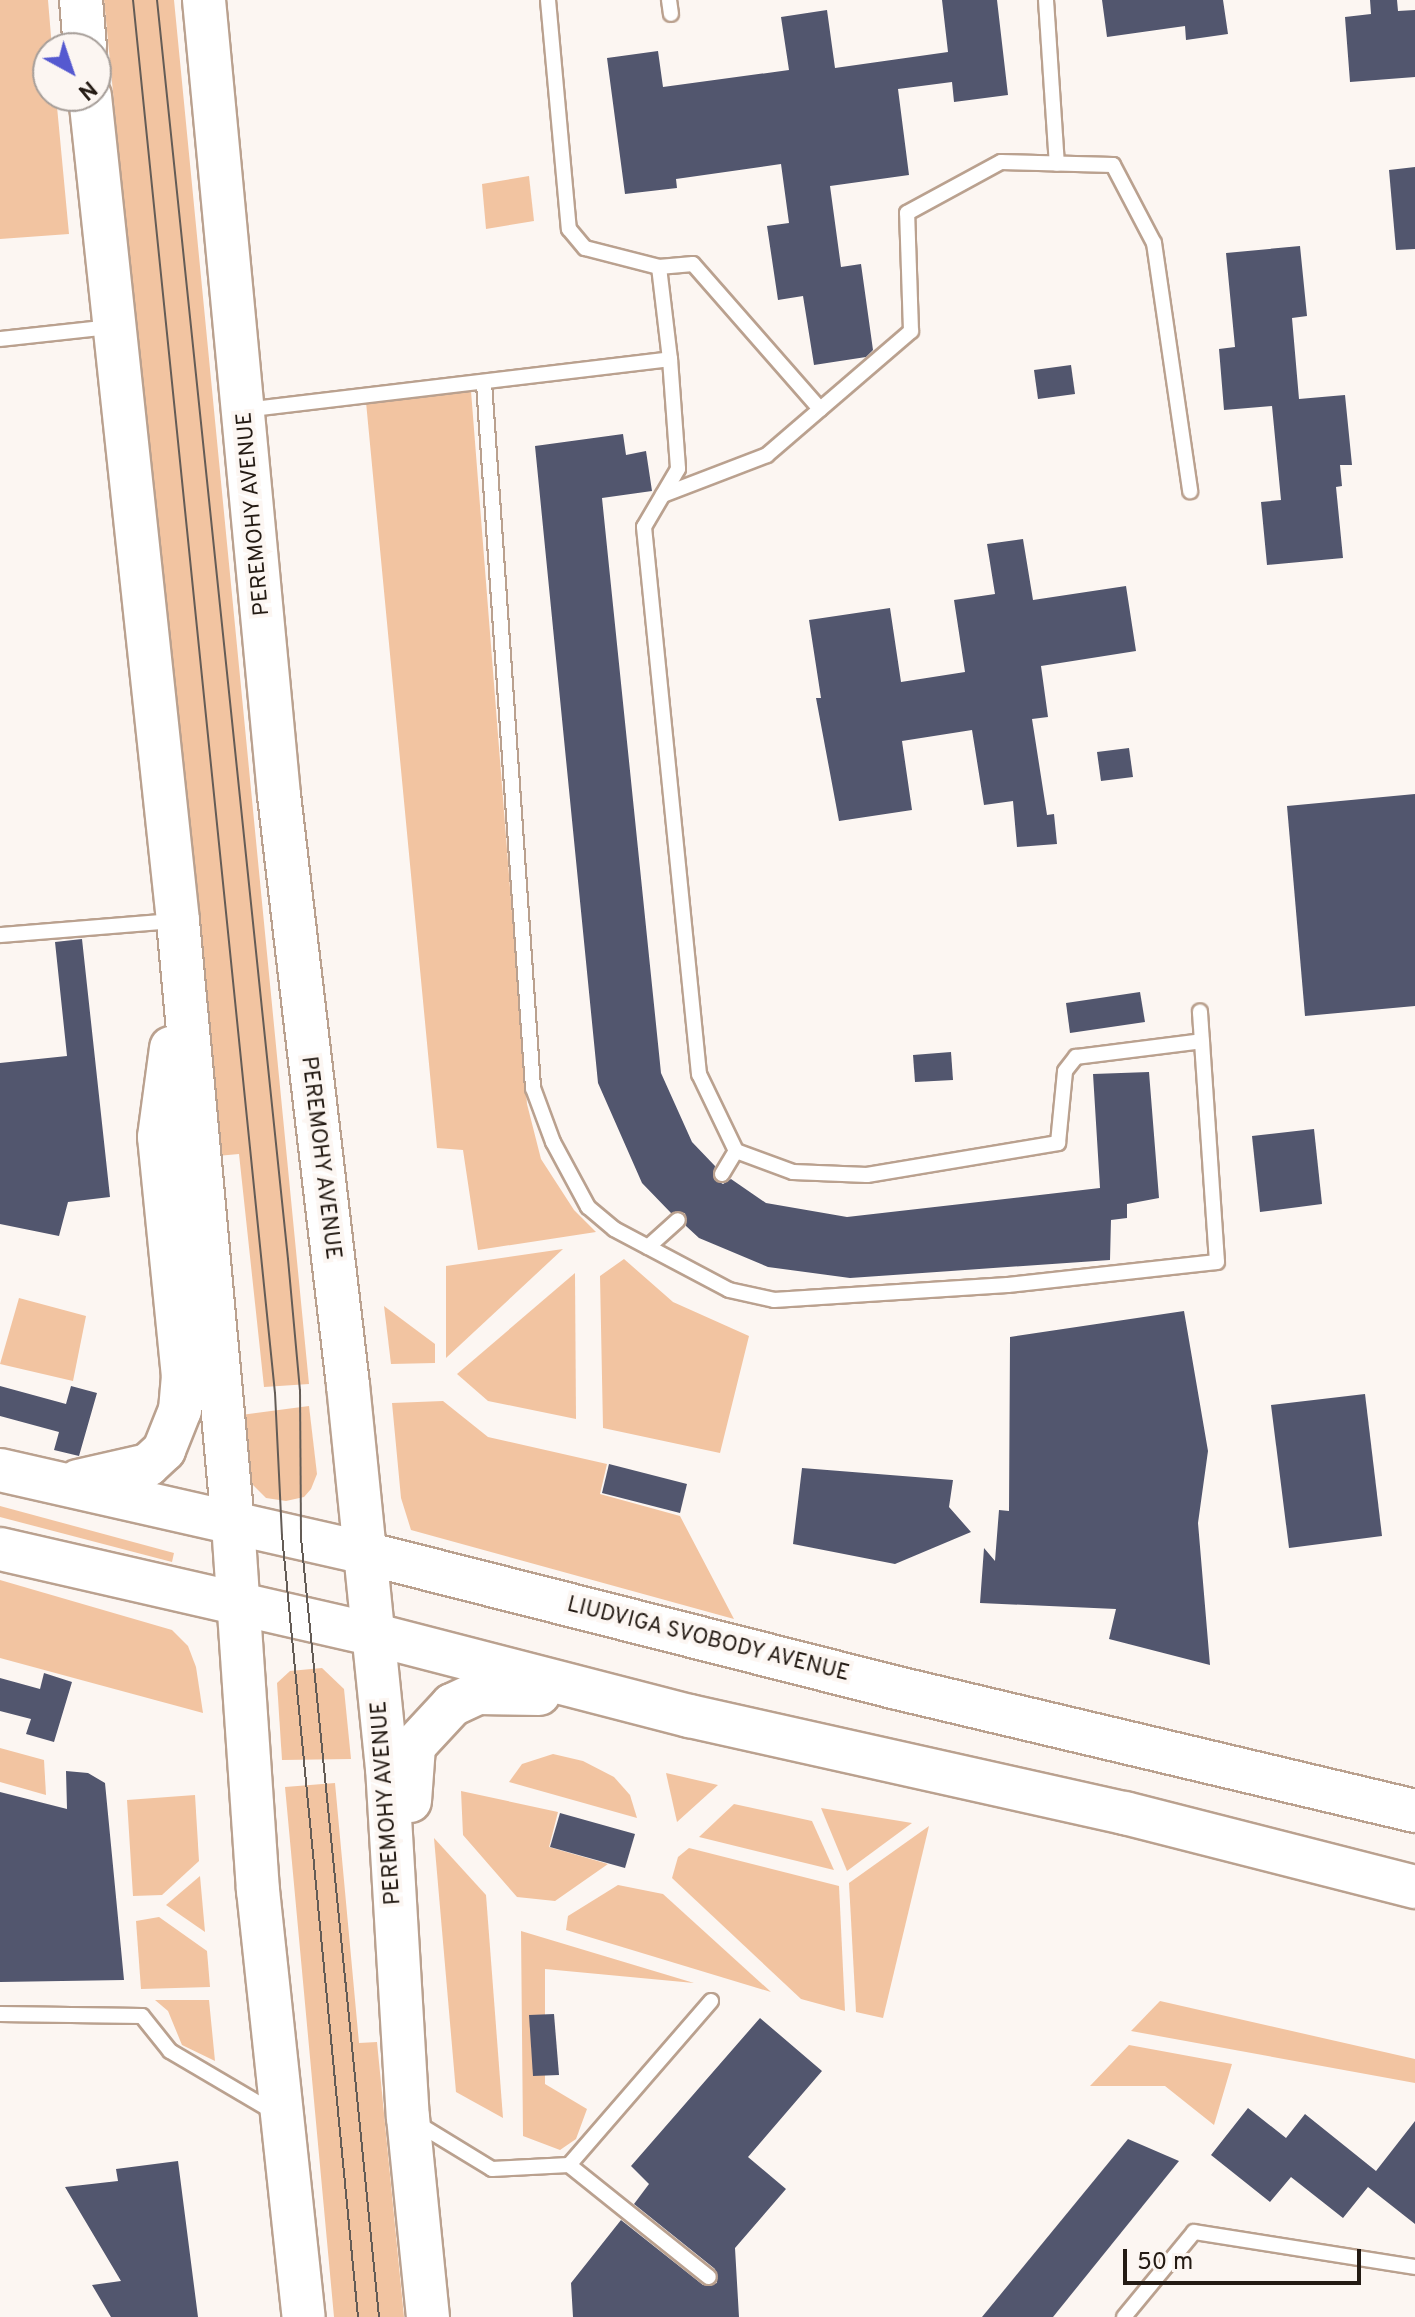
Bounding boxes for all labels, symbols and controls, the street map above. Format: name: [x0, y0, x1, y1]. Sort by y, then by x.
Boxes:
north arrow: [32, 32, 112, 112]
text: N: [72, 74, 101, 105]
street label: PEREMOHY AVENUE: [232, 410, 276, 618]
street label: PEREMOHY AVENUE: [294, 1054, 346, 1262]
street label: LIUDVIGA SVOBODY AVENUE: [563, 1592, 853, 1688]
street label: PEREMOHY AVENUE: [367, 1699, 407, 1907]
scale bar: [1127, 2233, 1365, 2283]
text: 50 m: [1137, 2248, 1193, 2278]

